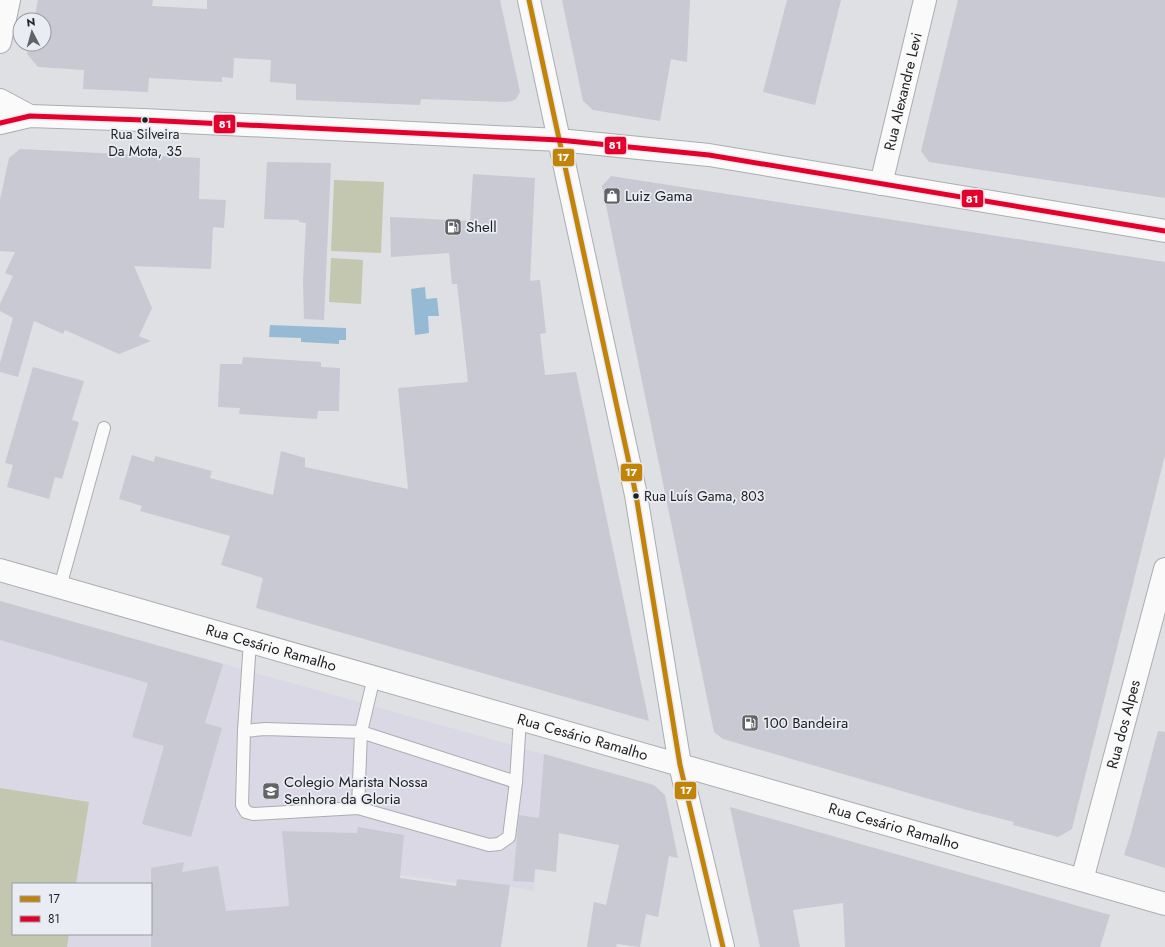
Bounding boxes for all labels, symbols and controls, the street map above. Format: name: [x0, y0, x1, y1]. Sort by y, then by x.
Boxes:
north arrow: [12, 12, 52, 52]
text: N: [26, 14, 36, 30]
street label: Rua Alexandre Levi: [878, 30, 928, 153]
line badge: 81: [213, 114, 236, 134]
marker: Rua Silveira Da Mota, 35: [140, 115, 150, 125]
text: 81: [219, 116, 231, 132]
place label: Rua Silveira Da Mota, 35: [108, 124, 182, 161]
line badge: 81: [604, 136, 627, 155]
text: 81: [609, 137, 621, 153]
line badge: 17: [552, 148, 575, 167]
text: 17: [557, 149, 569, 165]
place label: Luiz Gama: [625, 185, 692, 207]
shop icon: Luiz Gama: [602, 186, 622, 206]
line badge: 81: [961, 189, 984, 208]
text: 81: [966, 191, 978, 207]
place label: Shell: [466, 216, 497, 238]
fuel station icon: Shell: [443, 217, 463, 237]
line badge: 17: [620, 463, 643, 482]
text: 17: [625, 464, 637, 480]
place label: Rua Luís Gama, 803: [644, 486, 765, 506]
marker: Rua Luís Gama, 803: [631, 491, 641, 501]
street label: Rua Cesário Ramalho: [203, 619, 339, 677]
street label: Rua dos Alpes: [1101, 678, 1146, 771]
street label: Rua Cesário Ramalho: [514, 708, 651, 766]
place label: 100 Bandeira: [763, 712, 848, 734]
fuel station icon: 100 Bandeira: [740, 713, 760, 733]
place label: Colegio Marista Nossa Senhora da Gloria: [284, 771, 428, 810]
school or university icon: Colegio Marista Nossa Senhora da Gloria: [261, 781, 281, 801]
line badge: 17: [674, 781, 697, 800]
text: 17: [680, 782, 692, 798]
street label: Rua Cesário Ramalho: [826, 797, 962, 856]
legend: [12, 883, 152, 935]
text: 17: [48, 890, 60, 908]
text: 81: [48, 910, 60, 928]

